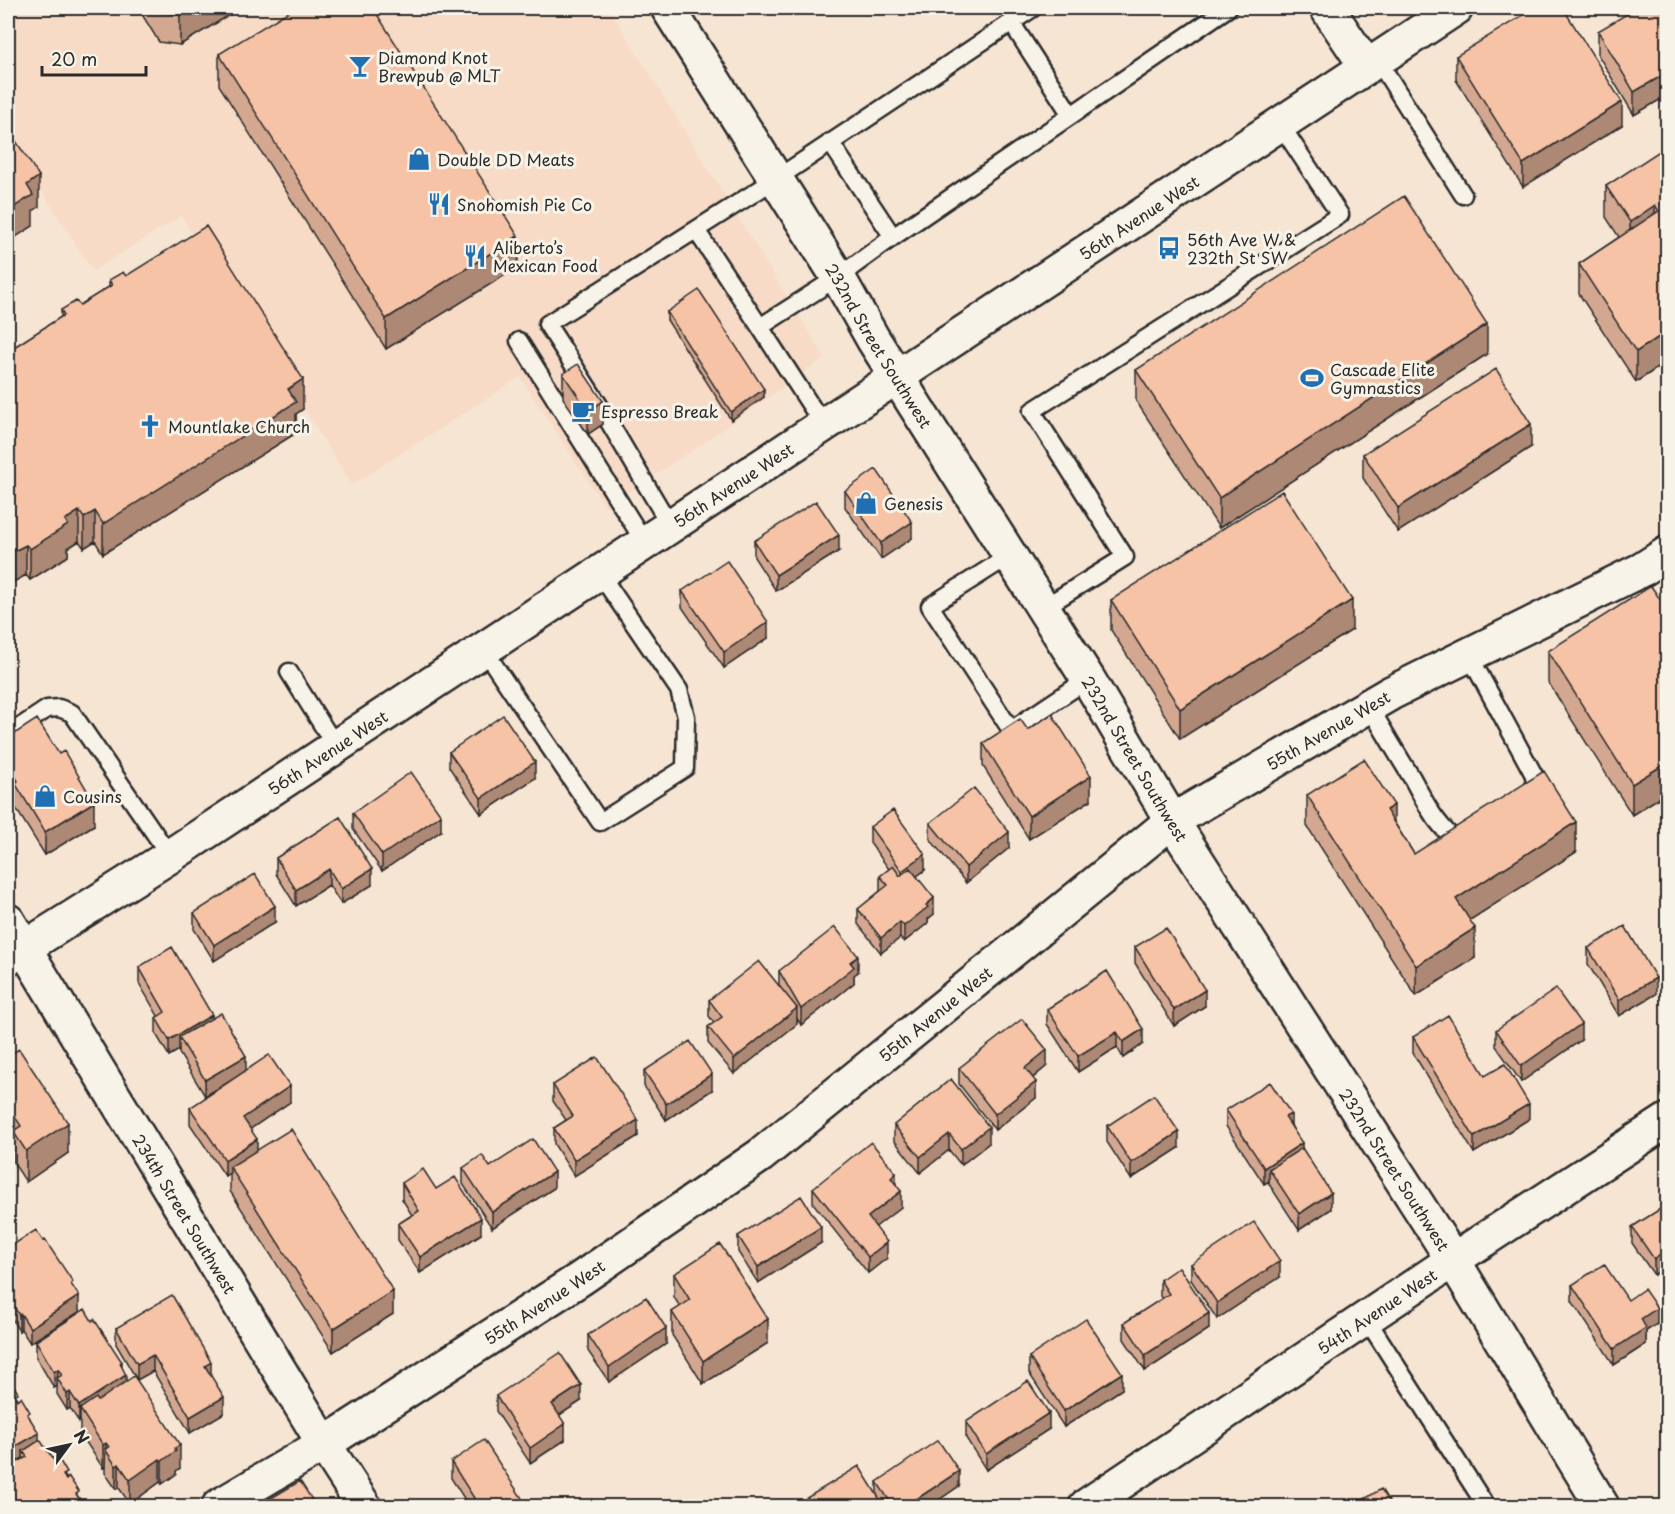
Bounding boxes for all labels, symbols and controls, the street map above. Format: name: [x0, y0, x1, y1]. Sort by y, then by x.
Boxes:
scale bar: [42, 39, 146, 77]
text: 20 m: [51, 45, 97, 72]
place label: Diamond Knot Brewpub @ MLT: [378, 45, 500, 87]
bar icon: Diamond Knot Brewpub @ MLT: [347, 53, 373, 79]
shop icon: Double DD Meats: [406, 146, 432, 172]
place label: Double DD Meats: [437, 147, 574, 171]
street label: 56th Avenue West: [1074, 169, 1203, 265]
restaurant icon: Snohomish Pie Co: [426, 191, 452, 217]
place label: Snohomish Pie Co: [457, 192, 592, 216]
place label: 56th Ave W & 232th St SW: [1187, 227, 1296, 269]
place label: Aliberto’s Mexican Food: [493, 235, 598, 277]
bus stop icon: 56th Ave W & 232th St SW: [1156, 235, 1182, 261]
restaurant icon: Aliberto’s Mexican Food: [462, 243, 488, 269]
street label: 232nd Street Southwest: [820, 258, 938, 433]
place label: Cascade Elite Gymnastics: [1330, 357, 1435, 399]
sports icon: Cascade Elite Gymnastics: [1299, 365, 1325, 391]
cafe icon: Espresso Break: [570, 398, 596, 424]
place label: Espresso Break: [601, 399, 719, 423]
church icon: Mountlake Church: [137, 413, 163, 439]
place label: Mountlake Church: [168, 414, 310, 438]
street label: 56th Avenue West: [669, 436, 798, 533]
shop icon: Genesis: [853, 490, 879, 516]
place label: Genesis: [884, 491, 943, 515]
street label: 232nd Street Southwest: [1077, 671, 1194, 846]
street label: 55th Avenue West: [1261, 684, 1394, 776]
street label: 56th Avenue West: [263, 704, 392, 800]
shop icon: Cousins: [32, 783, 58, 809]
place label: Cousins: [63, 784, 122, 808]
street label: 55th Avenue West: [873, 960, 997, 1067]
street label: 232nd Street Southwest: [1334, 1083, 1456, 1255]
street label: 234th Street Southwest: [127, 1129, 242, 1298]
street label: 55th Avenue West: [479, 1254, 609, 1350]
street label: 54th Avenue West: [1312, 1262, 1441, 1360]
north arrow: [39, 1415, 99, 1475]
text: N: [69, 1424, 96, 1448]

